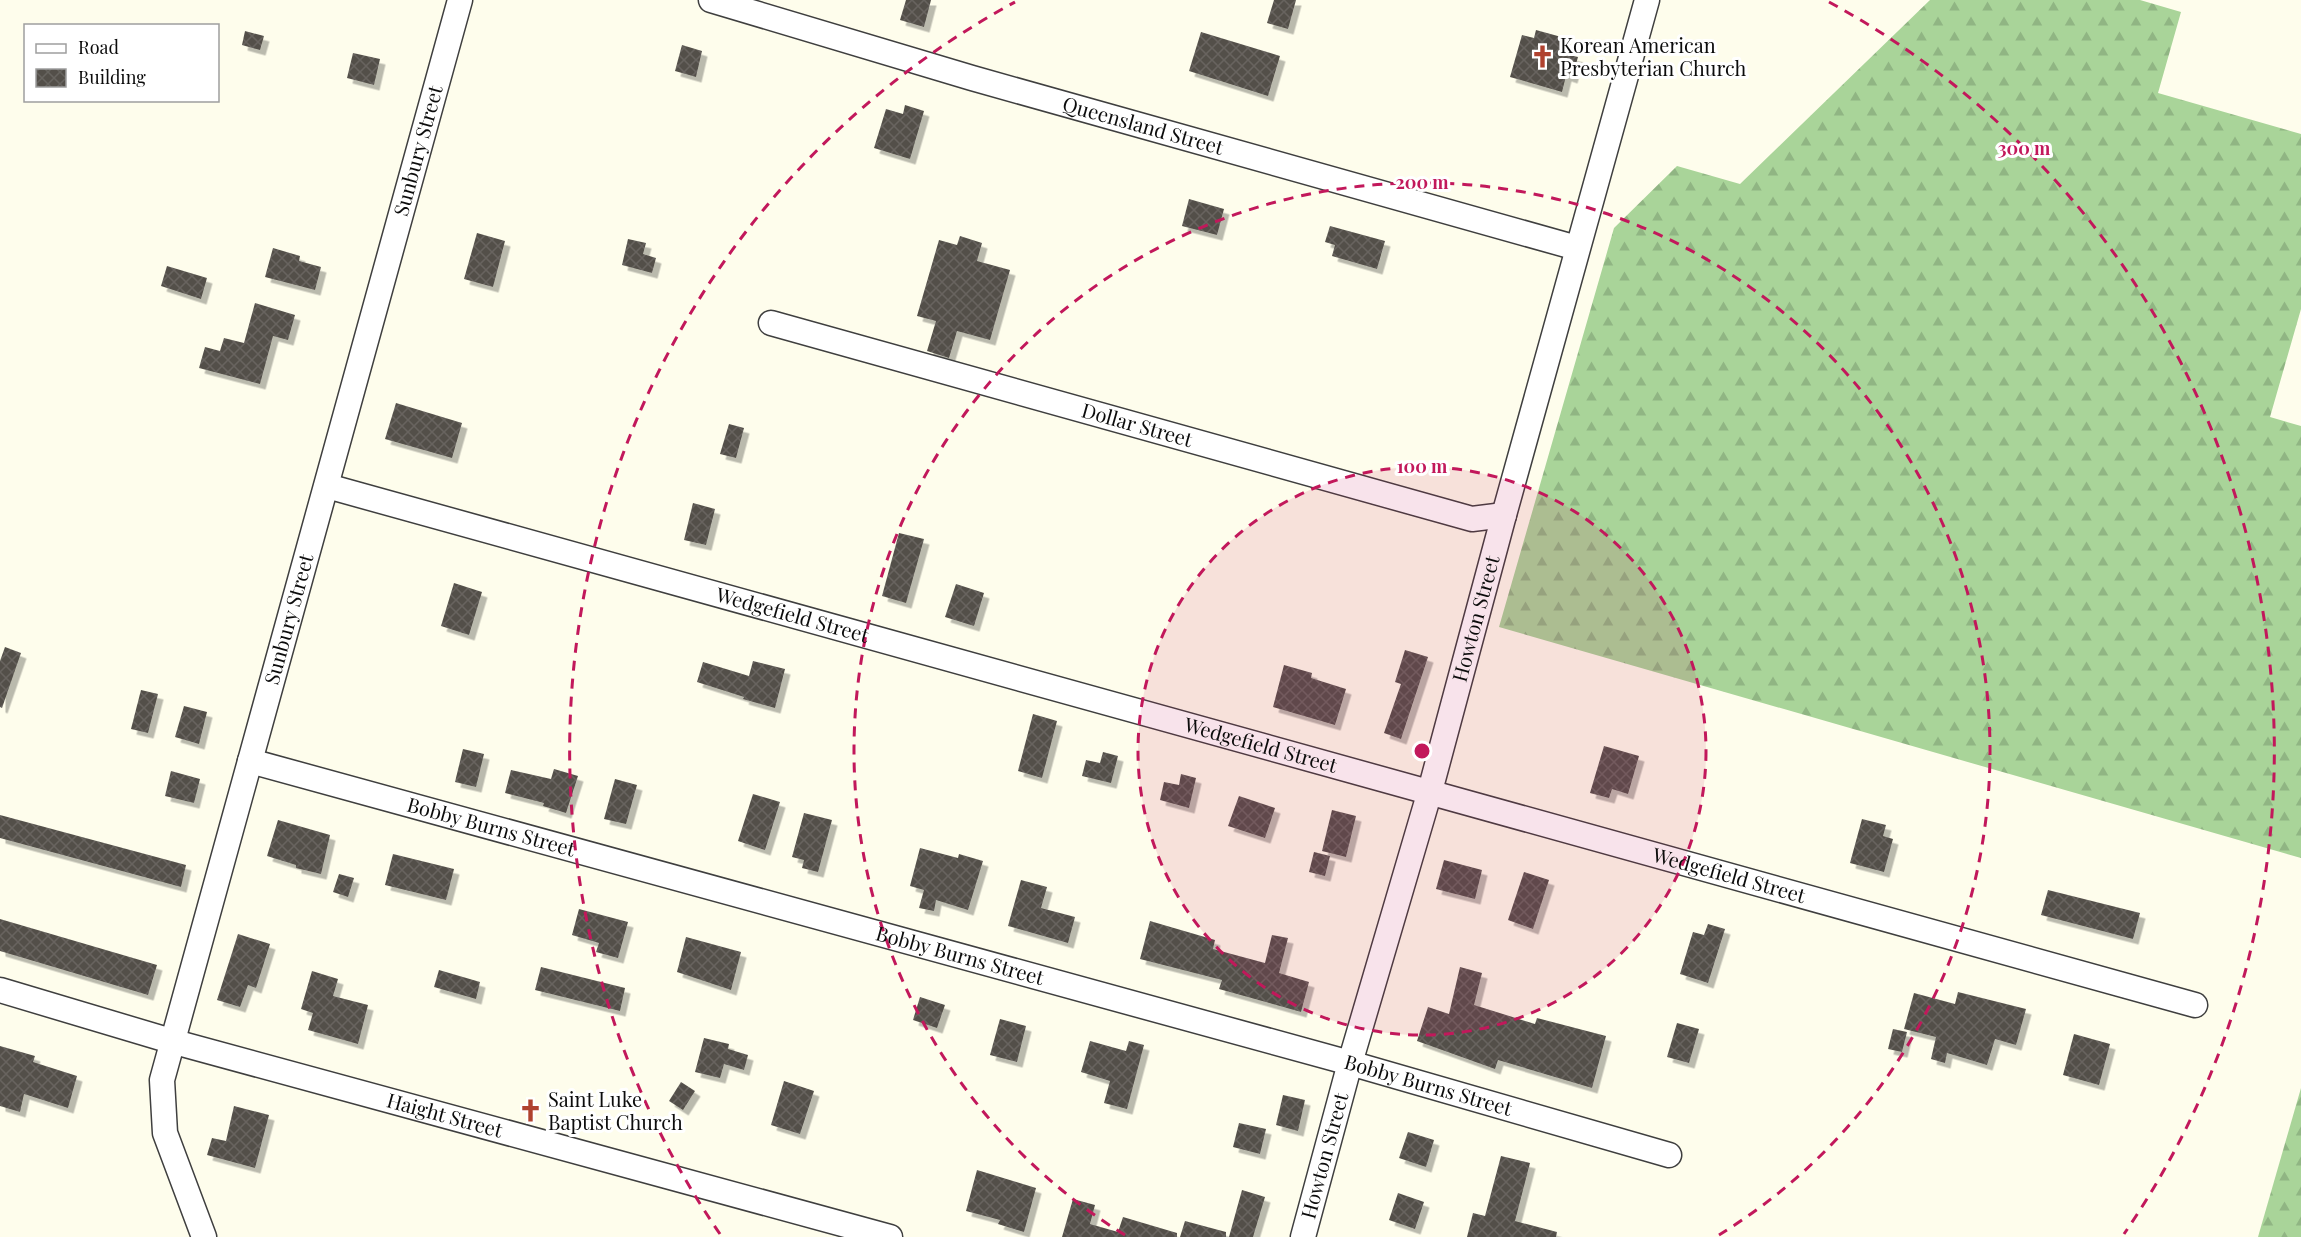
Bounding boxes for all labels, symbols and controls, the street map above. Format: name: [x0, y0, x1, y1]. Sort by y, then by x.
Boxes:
legend: [24, 24, 219, 102]
place label: Korean American Presbyterian Church: [1560, 31, 1747, 81]
text: Road: [78, 35, 119, 59]
church icon: Korean American Presbyterian Church: [1529, 44, 1555, 70]
text: Building: [78, 65, 146, 89]
street label: Sunbury Street: [386, 81, 448, 219]
street label: Queensland Street: [1060, 89, 1228, 160]
text: 300 m: [1998, 136, 2051, 160]
text: 200 m: [1395, 170, 1449, 194]
street label: Dollar Street: [1079, 396, 1197, 452]
text: 100 m: [1397, 454, 1448, 478]
street label: Sunbury Street: [257, 550, 319, 687]
street label: Howton Street: [1445, 551, 1505, 685]
street label: Wedgefield Street: [712, 580, 873, 648]
street label: Wedgefield Street: [1181, 710, 1341, 778]
centre of rings: [1412, 741, 1432, 761]
street label: Bobby Burns Street: [404, 790, 579, 862]
street label: Wedgefield Street: [1649, 840, 1810, 908]
street label: Bobby Burns Street: [873, 918, 1048, 991]
street label: Bobby Burns Street: [1342, 1047, 1516, 1121]
street label: Haight Street: [384, 1085, 507, 1143]
place label: Saint Luke Baptist Church: [548, 1085, 683, 1135]
street label: Howton Street: [1294, 1088, 1354, 1222]
church icon: Saint Luke Baptist Church: [517, 1098, 543, 1124]

